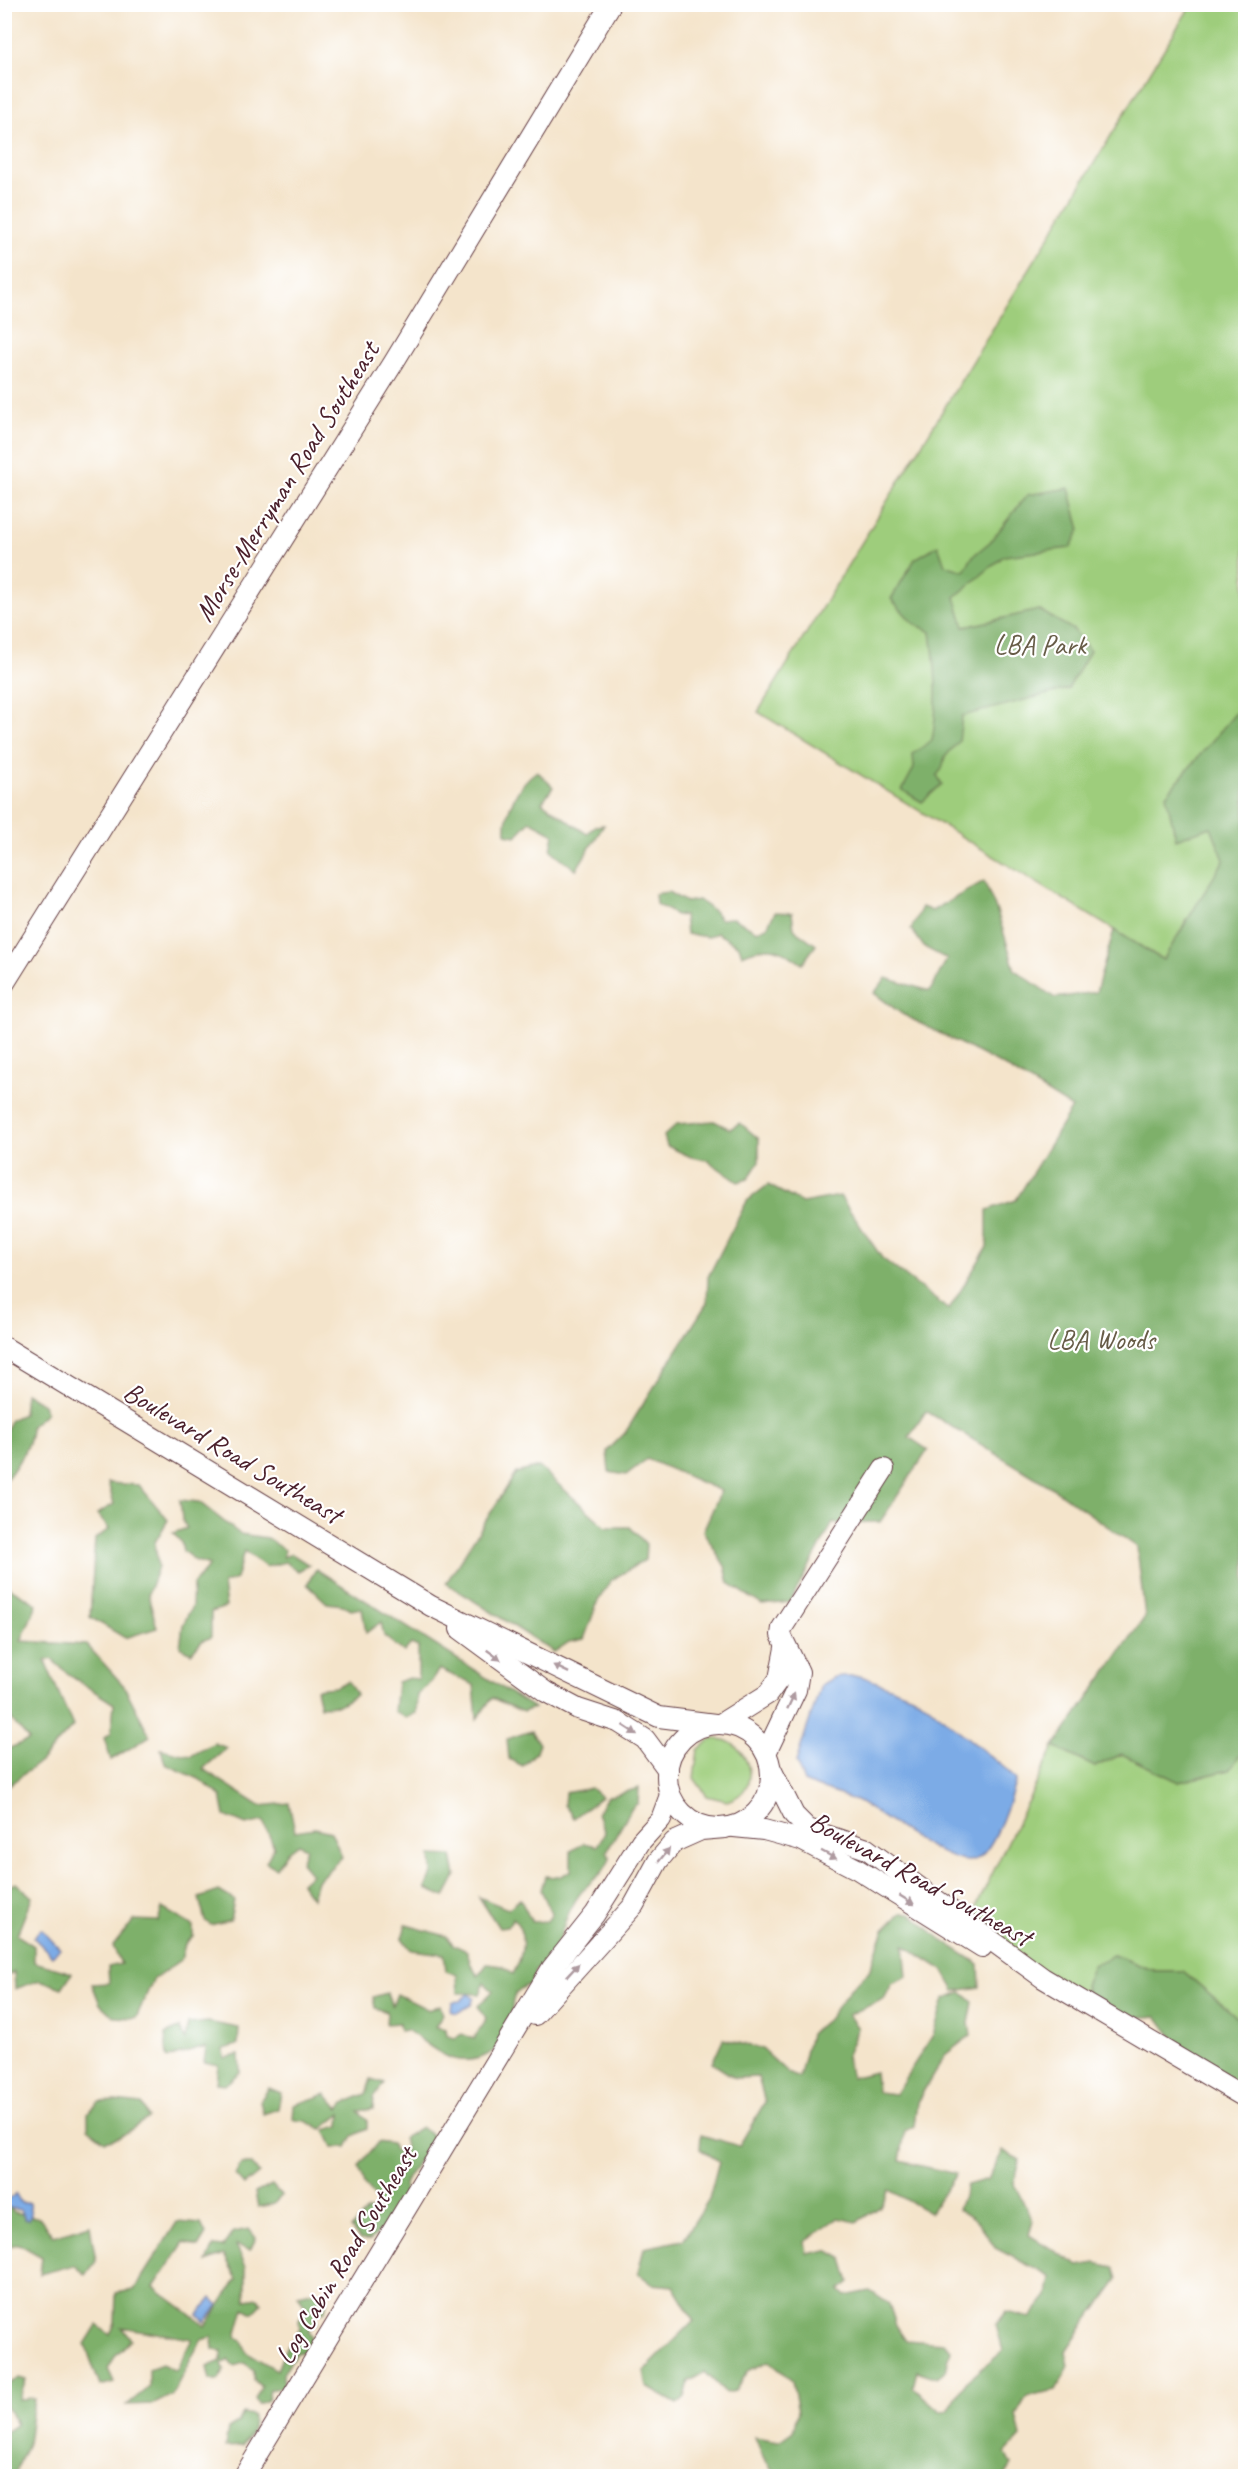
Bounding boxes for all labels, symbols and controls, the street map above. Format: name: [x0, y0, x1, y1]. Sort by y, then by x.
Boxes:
street label: Morse-Merryman Road Southeast: [186, 333, 388, 627]
park label: LBA Park: [994, 627, 1088, 662]
park label: LBA Woods: [1047, 1322, 1157, 1357]
street label: Boulevard Road Southeast: [117, 1374, 351, 1533]
one-way arrow: [486, 1649, 502, 1660]
one-way arrow: [552, 1664, 570, 1674]
one-way arrow: [786, 1692, 795, 1709]
one-way arrow: [622, 1724, 639, 1735]
street label: Boulevard Road Southeast: [804, 1803, 1041, 1956]
one-way arrow: [657, 1848, 670, 1863]
one-way arrow: [821, 1850, 838, 1860]
one-way arrow: [899, 1895, 915, 1906]
one-way arrow: [566, 1963, 580, 1978]
street label: Log Cabin Road Southeast: [267, 2138, 426, 2370]

